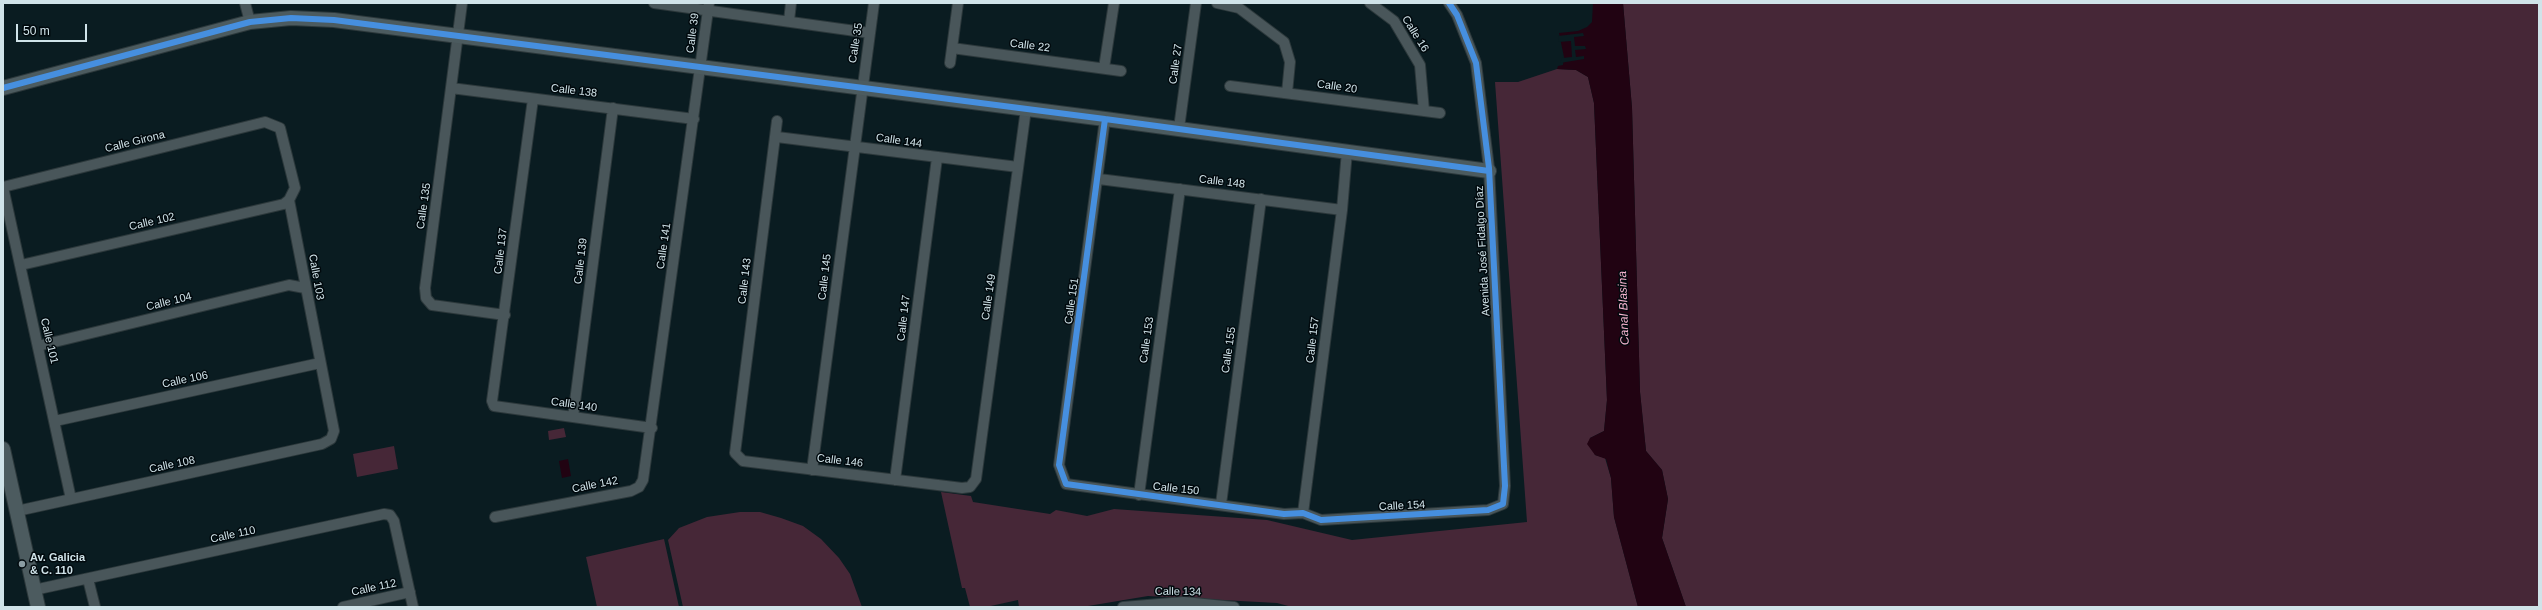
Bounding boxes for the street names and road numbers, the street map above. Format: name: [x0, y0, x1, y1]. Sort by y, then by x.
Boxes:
street label: Calle 39: [684, 12, 702, 54]
street label: Calle 16: [1399, 13, 1431, 55]
street label: Calle 35: [846, 22, 866, 64]
street label: Calle 22: [1009, 37, 1051, 55]
street label: Calle 27: [1167, 43, 1185, 85]
street label: Calle 20: [1316, 78, 1358, 96]
street label: Calle 138: [550, 82, 598, 100]
street label: Calle Girona: [104, 128, 166, 156]
street label: Calle 144: [875, 131, 923, 151]
street label: Calle 148: [1198, 173, 1246, 191]
street label: Calle 135: [414, 182, 434, 230]
street label: Avenida José Fidalgo Díaz: [1473, 185, 1493, 317]
street label: Calle 102: [128, 210, 176, 234]
street label: Calle 141: [654, 222, 674, 270]
street label: Calle 137: [492, 227, 510, 275]
street label: Calle 139: [572, 237, 590, 285]
street label: Calle 103: [305, 253, 327, 301]
street label: Calle 145: [816, 253, 834, 301]
street label: Calle 143: [736, 257, 754, 305]
street label: Calle 149: [979, 273, 999, 321]
street label: Calle 151: [1062, 277, 1082, 325]
street label: Calle 104: [145, 290, 193, 314]
street label: Calle 147: [895, 294, 913, 342]
street label: Calle 153: [1137, 316, 1157, 364]
street label: Calle 157: [1304, 316, 1322, 364]
street label: Calle 101: [37, 317, 61, 365]
street label: Calle 155: [1219, 326, 1239, 374]
street label: Calle 106: [161, 369, 209, 391]
street label: Calle 140: [550, 395, 598, 415]
street label: Calle 146: [816, 452, 864, 470]
street label: Calle 108: [148, 454, 196, 476]
street label: Calle 142: [571, 474, 619, 496]
street label: Calle 150: [1152, 480, 1200, 498]
street label: Calle 154: [1378, 498, 1426, 514]
street label: Calle 110: [209, 524, 257, 546]
street label: Calle 112: [350, 577, 398, 599]
street label: Calle 134: [1155, 585, 1201, 599]

